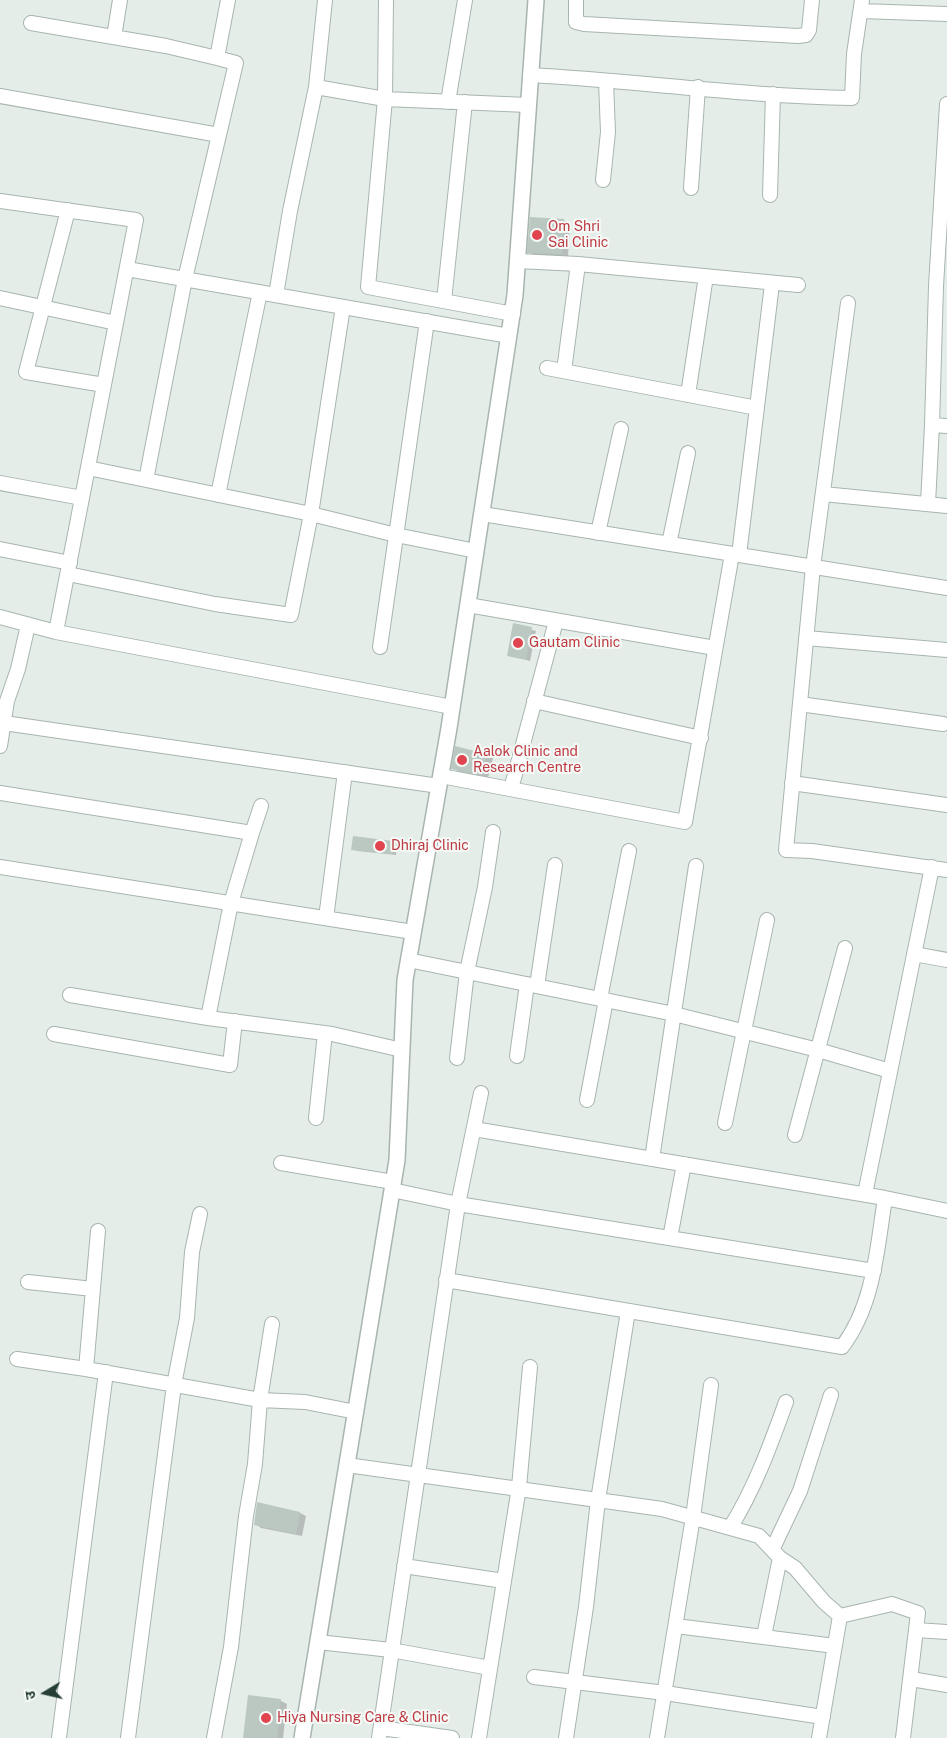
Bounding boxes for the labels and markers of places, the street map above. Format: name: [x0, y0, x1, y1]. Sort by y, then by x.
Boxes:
place label: Om Shri Sai Clinic: [548, 219, 608, 252]
marker: Om Shri Sai Clinic: [530, 228, 544, 242]
place label: Gautam Clinic: [529, 635, 620, 651]
marker: Gautam Clinic: [511, 636, 525, 650]
place label: Aalok Clinic and Research Centre: [473, 744, 581, 776]
marker: Aalok Clinic and Research Centre: [455, 753, 469, 767]
place label: Dhiraj Clinic: [391, 838, 469, 854]
marker: Dhiraj Clinic: [373, 839, 387, 853]
place label: Hiya Nursing Care & Clinic: [277, 1710, 449, 1726]
marker: Hiya Nursing Care & Clinic: [259, 1711, 273, 1725]

